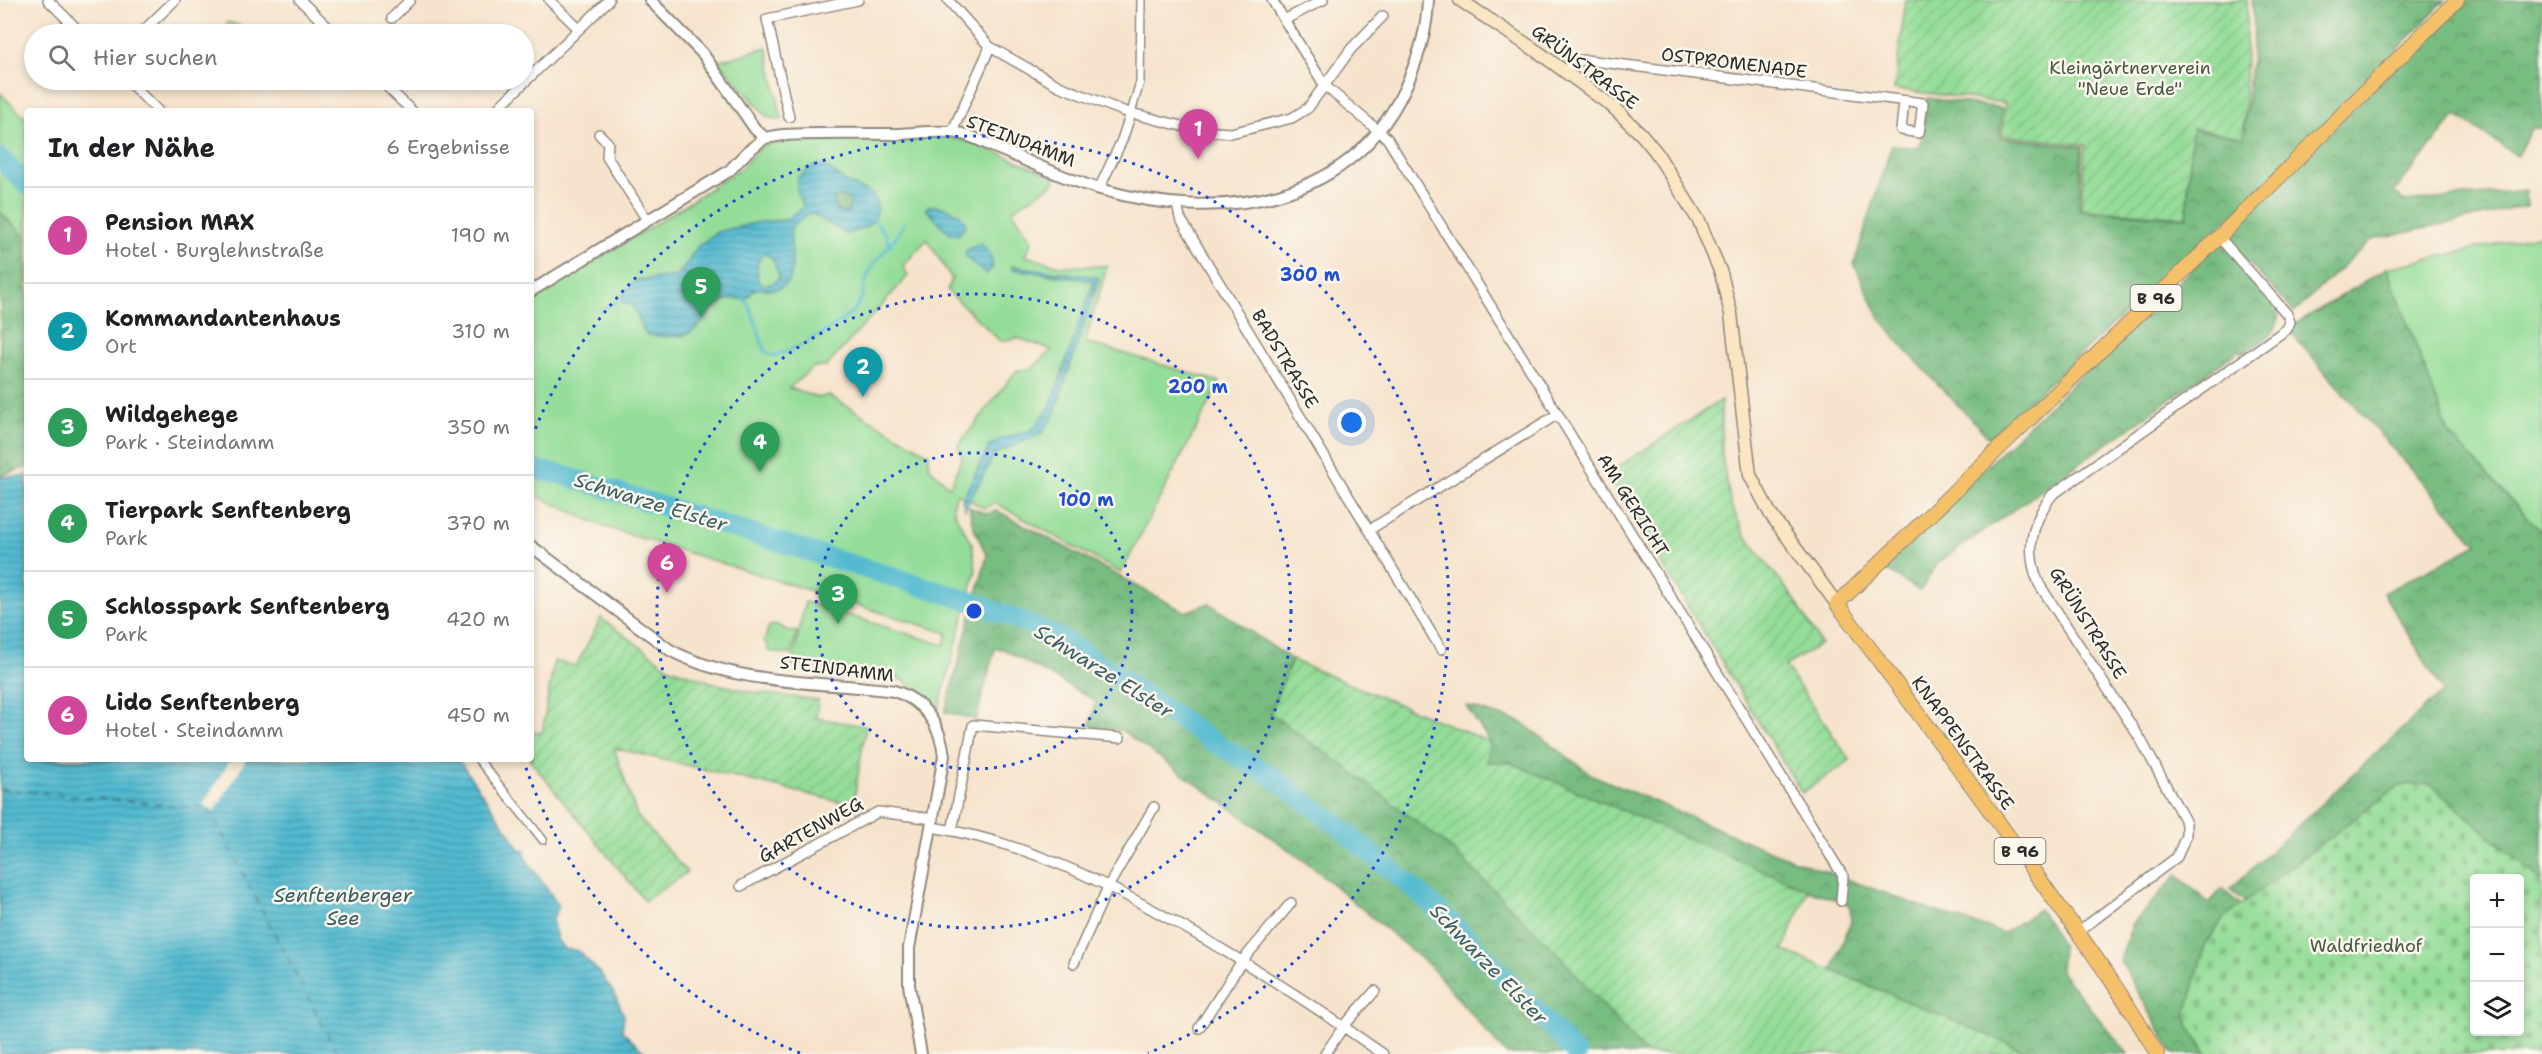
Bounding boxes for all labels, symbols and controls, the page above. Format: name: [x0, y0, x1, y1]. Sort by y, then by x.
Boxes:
street label: GRÜNSTRASSE: [1527, 19, 1643, 115]
search box: [24, 24, 534, 90]
icon: search: [45, 41, 78, 74]
street label: OSTPROMENADE: [1660, 42, 1808, 84]
text: Hier suchen: [93, 43, 218, 72]
park label: Kleingärtnerverein "Neue Erde": [2049, 56, 2211, 101]
street label: STEINDAMM: [963, 109, 1079, 173]
pin: 1: [1178, 110, 1218, 159]
text: In der Nähe: [48, 130, 215, 165]
text: 6 Ergebnisse: [386, 134, 510, 160]
text: Pension MAX: [105, 208, 254, 237]
text: 1: [63, 222, 72, 248]
text: 190 m: [451, 222, 510, 248]
text: Hotel · Burglehnstraße: [105, 237, 324, 263]
text: 300 m: [1280, 263, 1341, 287]
pin: 5: [682, 268, 720, 317]
road number: B 96: [2130, 285, 2182, 311]
text: Kommandantenhaus: [105, 304, 341, 333]
street label: BADSTRASSE: [1246, 305, 1324, 413]
text: 2: [61, 318, 75, 344]
text: 310 m: [451, 318, 510, 344]
text: Ort: [105, 333, 137, 359]
pin: 2: [844, 348, 882, 397]
text: 200 m: [1168, 375, 1229, 399]
text: Wildgehege: [105, 400, 238, 429]
your location: [1337, 408, 1366, 437]
text: 3: [61, 414, 75, 440]
text: 350 m: [446, 414, 510, 440]
pin: 4: [740, 422, 780, 472]
text: Park · Steindamm: [105, 429, 275, 455]
street label: AM GERICHT: [1592, 449, 1674, 561]
water label: Schwarze Elster: [571, 466, 731, 538]
text: 100 m: [1058, 488, 1114, 512]
text: Tierpark Senftenberg: [105, 496, 351, 525]
text: 4: [61, 510, 75, 536]
text: 370 m: [446, 510, 510, 536]
text: Park: [105, 525, 148, 551]
pin: 6: [648, 544, 686, 593]
street label: GRÜNSTRASSE: [2044, 562, 2132, 684]
pin: 3: [818, 574, 858, 624]
text: Schlosspark Senftenberg: [105, 592, 389, 621]
centre of rings: [964, 601, 984, 621]
text: 5: [61, 606, 74, 632]
text: 420 m: [446, 606, 510, 632]
water label: Schwarze Elster: [1030, 618, 1179, 724]
text: Park: [105, 621, 148, 647]
street label: STEINDAMM: [779, 650, 895, 688]
street label: KNAPPENSTRASSE: [1906, 671, 2020, 815]
text: Lido Senftenberg: [105, 688, 300, 717]
text: 6: [61, 702, 75, 728]
text: 450 m: [446, 702, 510, 728]
text: Hotel · Steindamm: [105, 717, 283, 743]
street label: GARTENWEG: [755, 791, 868, 869]
road number: B 96: [1994, 838, 2046, 864]
map controls: [2470, 874, 2524, 1036]
button: +: [2470, 874, 2524, 928]
water label: Senftenberger See: [274, 882, 413, 931]
water label: Schwarze Elster: [1425, 898, 1554, 1030]
button: −: [2470, 928, 2524, 982]
park label: Waldfriedhof: [2310, 934, 2423, 958]
button: layers: [2470, 982, 2524, 1036]

